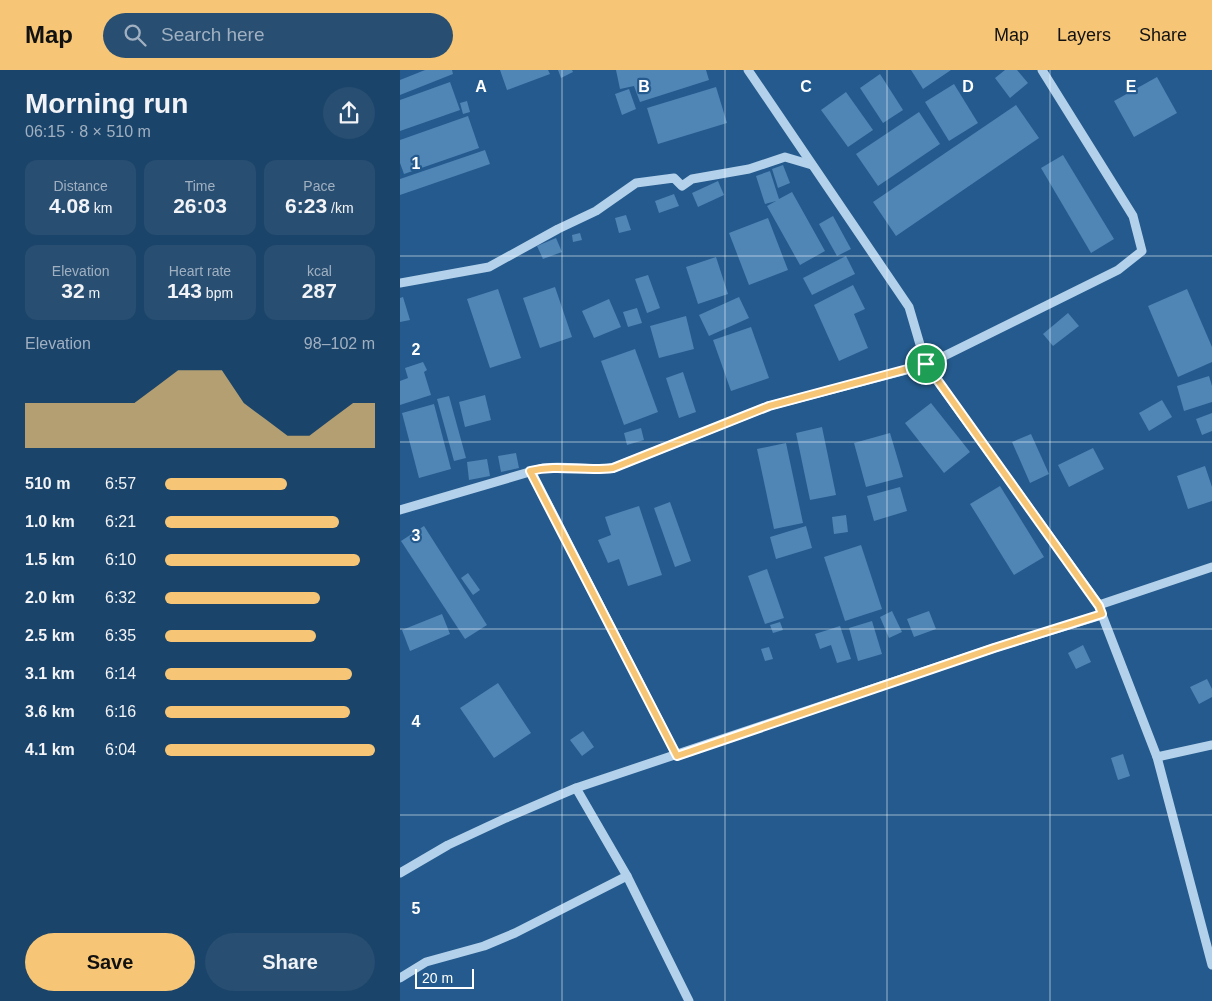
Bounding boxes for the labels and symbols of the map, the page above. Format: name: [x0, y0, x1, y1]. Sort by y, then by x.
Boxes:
text: A: [475, 78, 487, 95]
text: B: [638, 78, 650, 95]
text: C: [800, 78, 812, 95]
text: D: [962, 78, 974, 95]
text: E: [1126, 78, 1137, 95]
text: 1: [412, 155, 421, 172]
text: 2: [412, 341, 421, 358]
pin: [905, 343, 947, 385]
text: 3: [412, 527, 421, 544]
text: 4: [412, 713, 421, 730]
text: 5: [412, 900, 421, 917]
scale bar: [415, 966, 474, 989]

